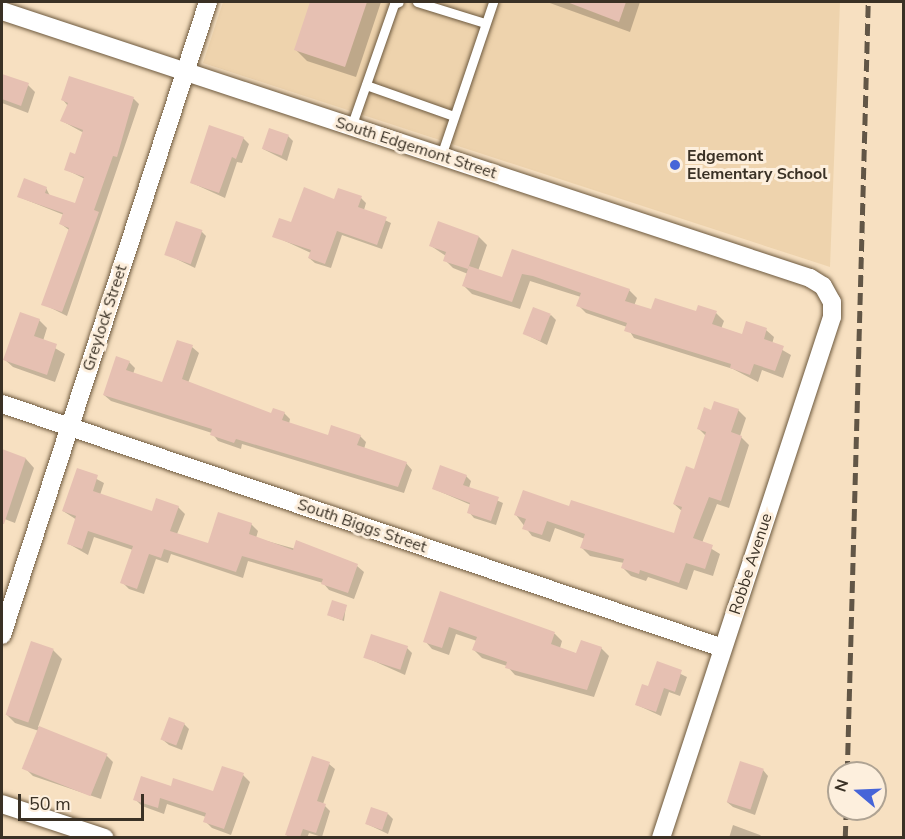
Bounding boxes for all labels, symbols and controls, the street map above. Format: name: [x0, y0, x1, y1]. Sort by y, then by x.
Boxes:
street label: South Edgemont Street: [333, 113, 499, 183]
place label: Edgemont Elementary School: [687, 146, 827, 184]
marker: Edgemont Elementary School: [668, 158, 682, 172]
street label: Greylock Street: [79, 262, 131, 374]
street label: South Biggs Street: [295, 495, 429, 557]
street label: Robbe Avenue: [726, 511, 776, 617]
north arrow: [827, 761, 887, 821]
text: N: [830, 777, 854, 795]
scale bar: [21, 782, 147, 820]
text: 50 m: [29, 792, 71, 816]

